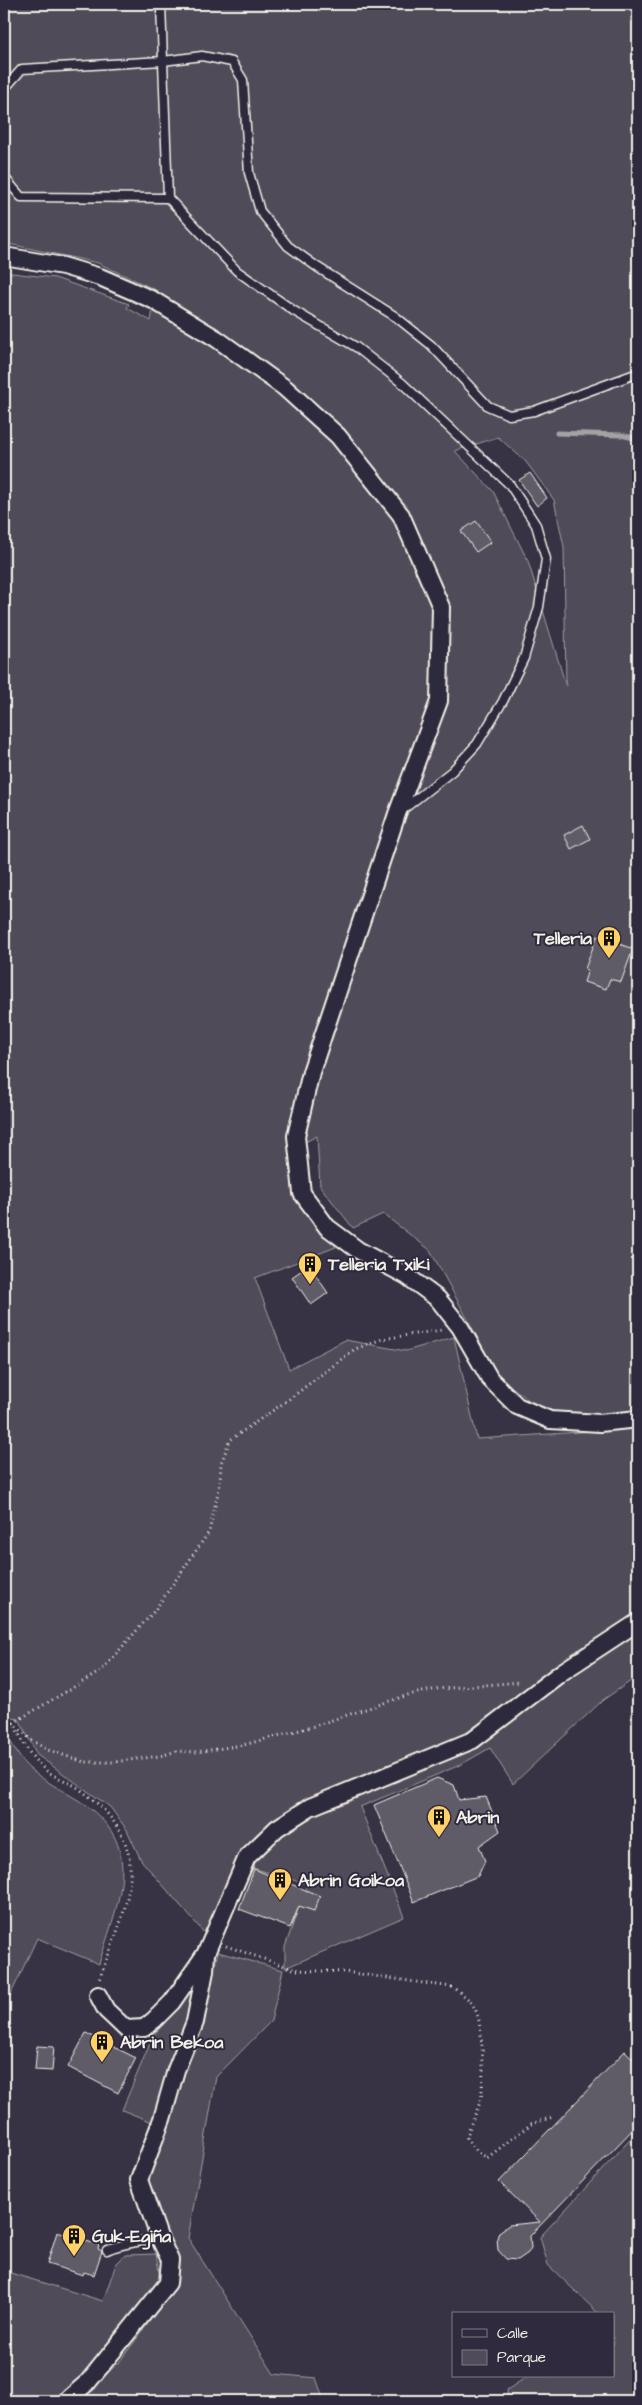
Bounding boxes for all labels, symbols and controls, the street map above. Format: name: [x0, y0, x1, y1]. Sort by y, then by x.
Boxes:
building icon: Telleria: [596, 925, 622, 959]
place label: Telleria: [533, 926, 593, 951]
building icon: Telleria Txiki: [297, 1251, 323, 1285]
place label: Telleria Txiki: [327, 1252, 430, 1277]
building icon: Abrin: [426, 1804, 452, 1838]
place label: Abrin: [456, 1805, 499, 1830]
building icon: Abrin Goikoa: [267, 1867, 293, 1901]
place label: Abrin Goikoa: [298, 1868, 405, 1893]
building icon: Abrin Bekoa: [89, 2029, 115, 2063]
place label: Abrin Bekoa: [120, 2030, 224, 2055]
building icon: Guk-Egiña: [61, 2223, 87, 2257]
place label: Guk-Egiña: [92, 2224, 172, 2250]
legend: [452, 2312, 614, 2378]
text: Calle: [497, 2323, 528, 2344]
text: Parque: [497, 2347, 546, 2368]

